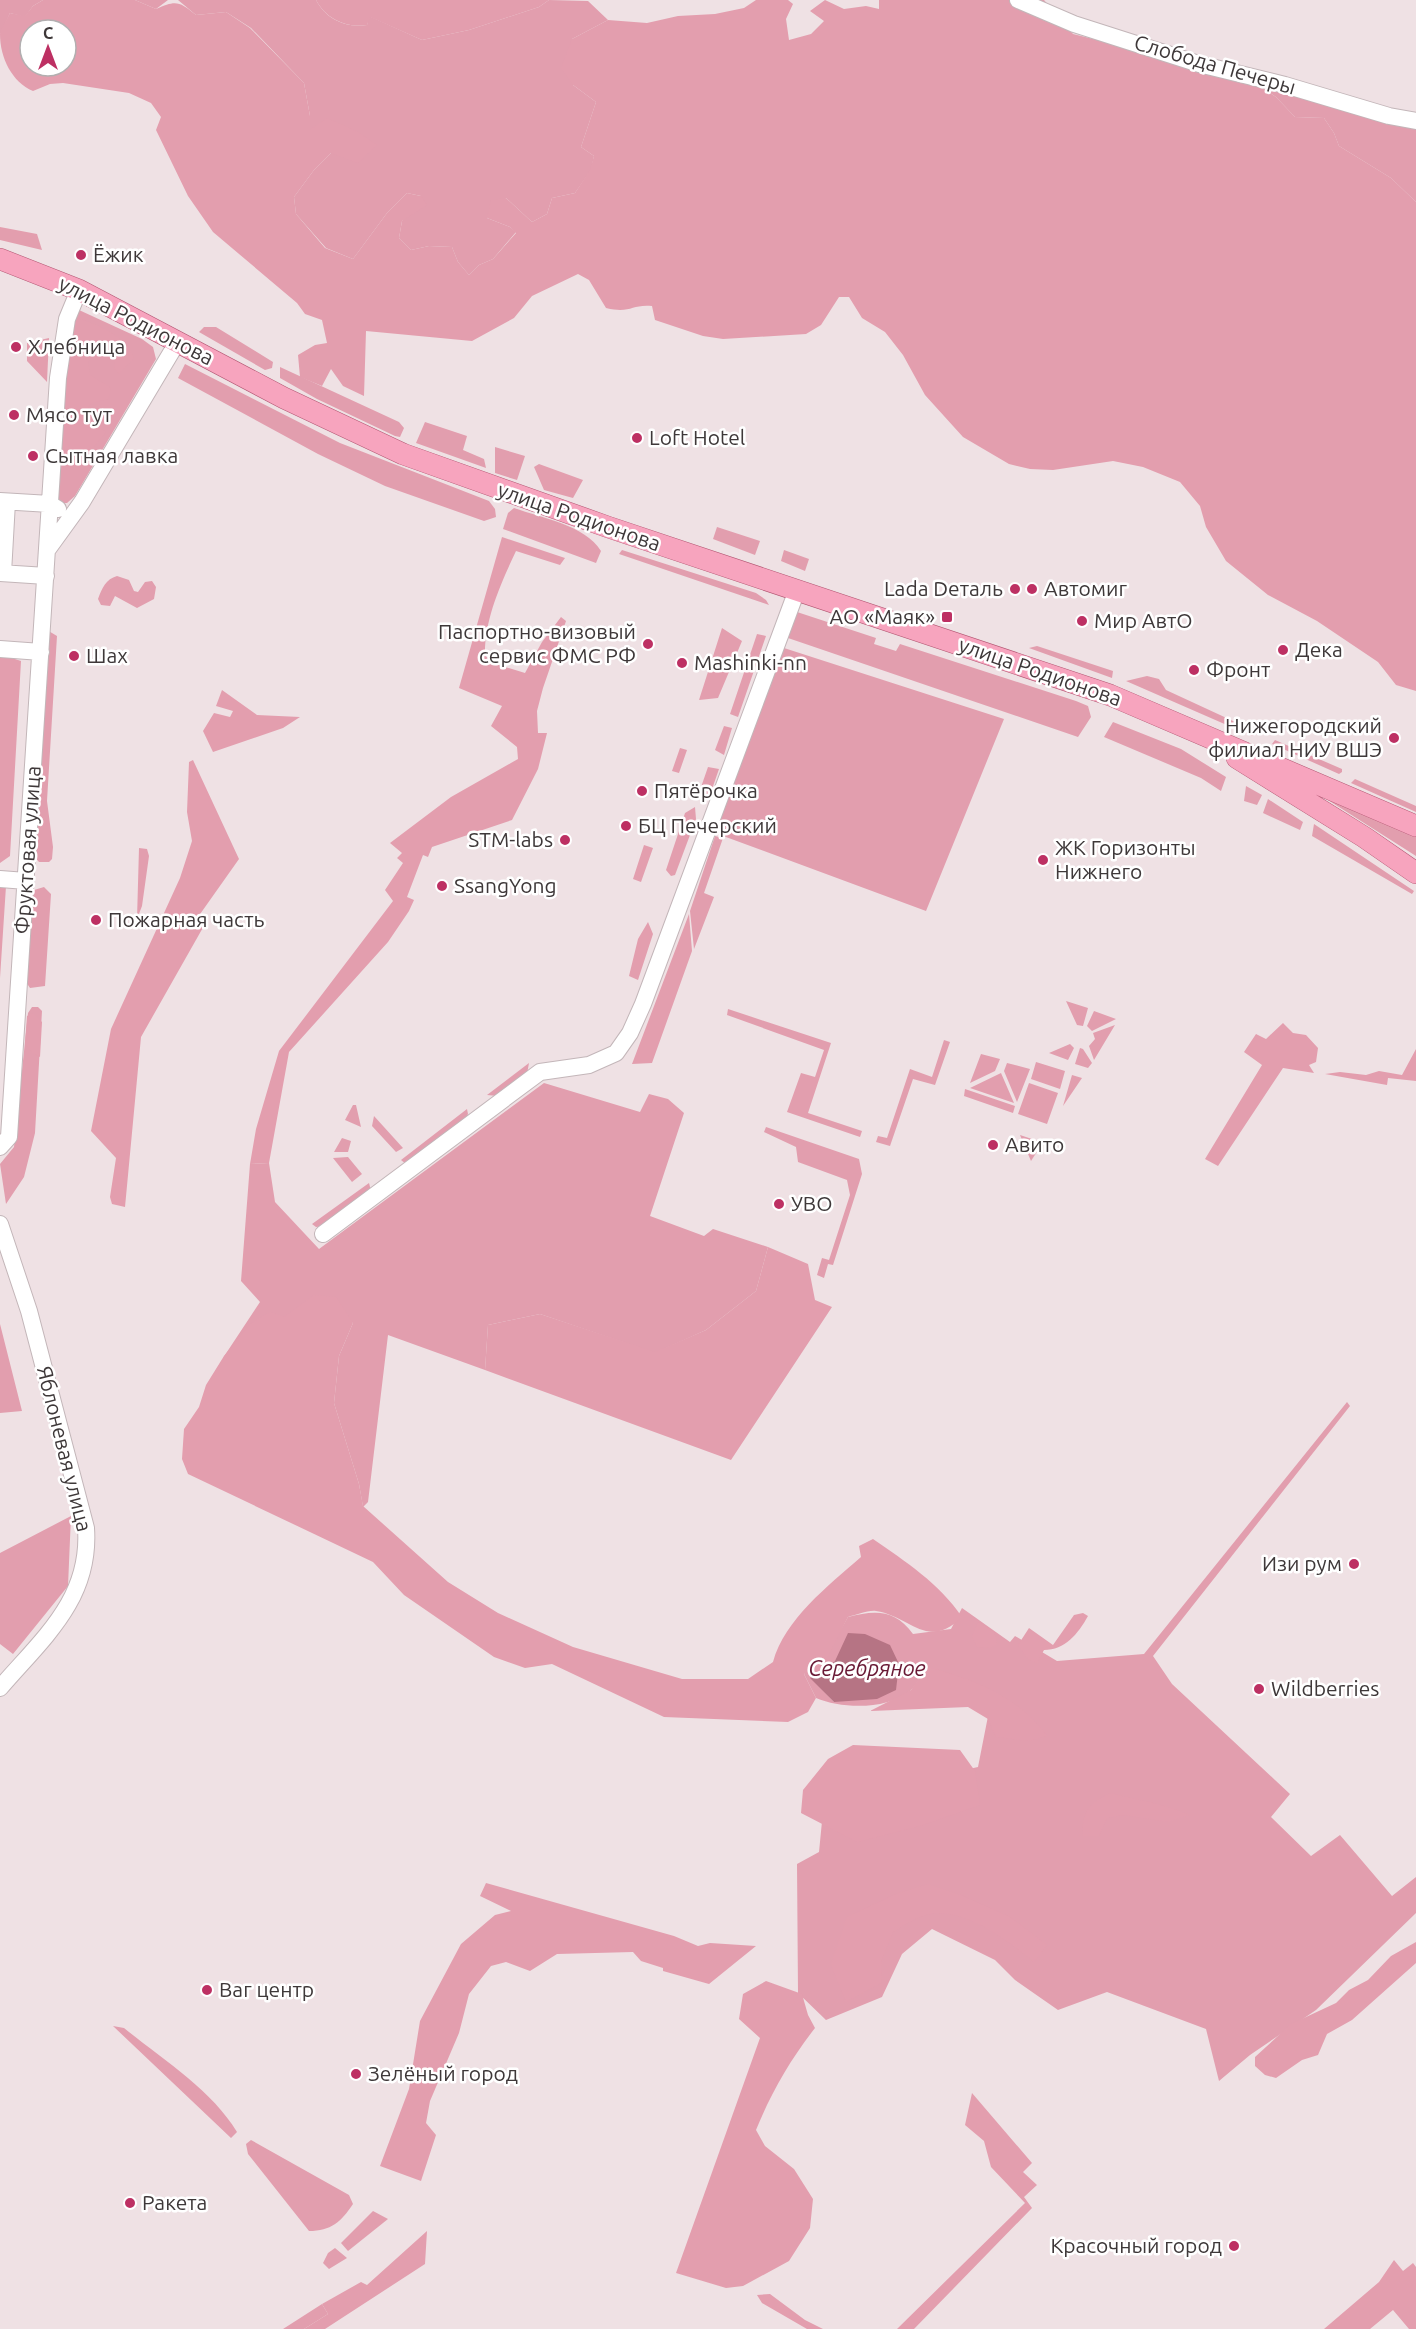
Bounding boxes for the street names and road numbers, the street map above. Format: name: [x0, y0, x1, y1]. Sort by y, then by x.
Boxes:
street label: Слобода Печеры: [1132, 29, 1299, 99]
street label: улица Родионова: [55, 271, 218, 370]
street label: улица Родионова: [495, 477, 664, 555]
street label: улица Родионова: [956, 632, 1125, 710]
street label: Фруктовая улица: [9, 765, 45, 935]
street label: Яблоневая улица: [33, 1363, 97, 1534]

